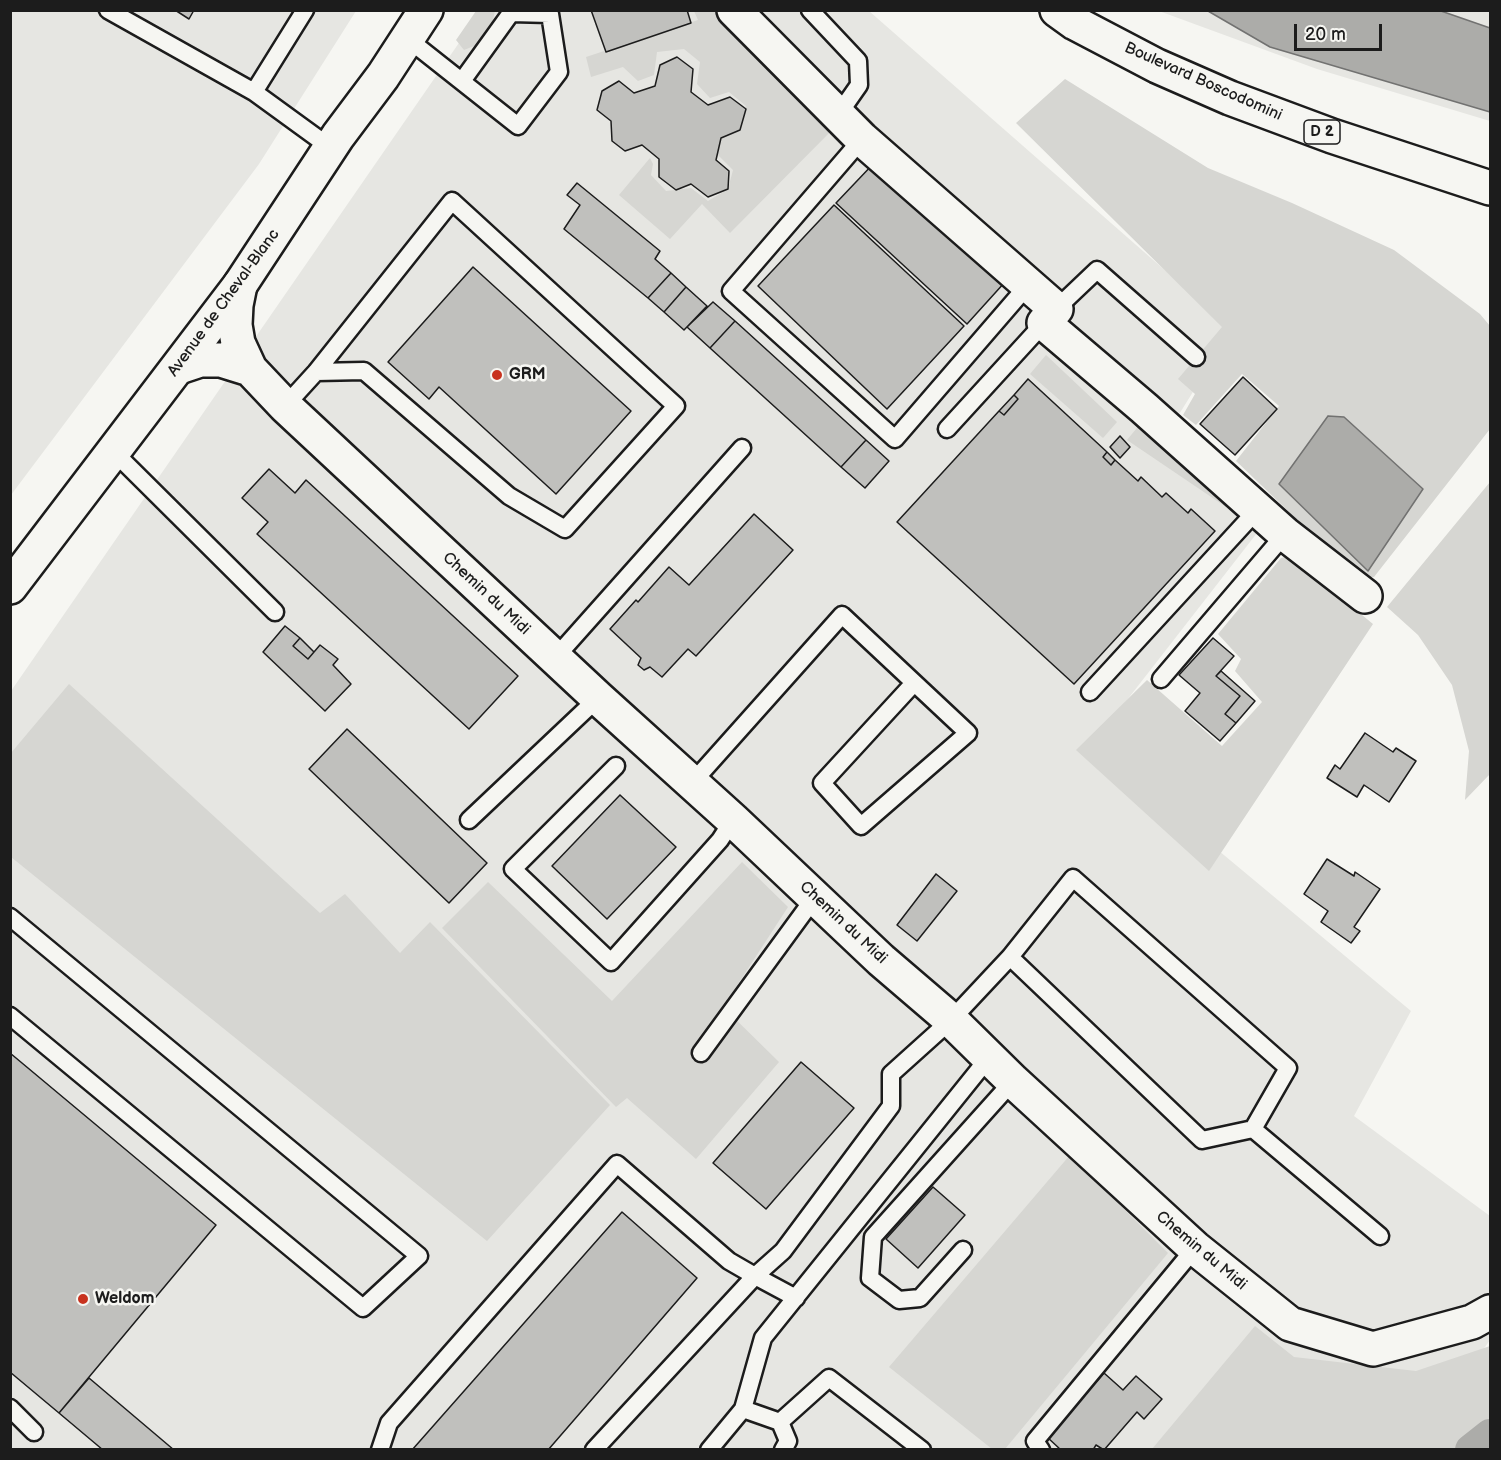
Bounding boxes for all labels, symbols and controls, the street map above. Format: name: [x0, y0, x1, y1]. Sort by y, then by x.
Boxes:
scale bar: [1297, 12, 1386, 50]
text: 20 m: [1305, 24, 1346, 45]
street label: Boulevard Boscodomini: [1121, 39, 1285, 125]
road number: D 2: [1304, 120, 1340, 144]
street label: Avenue de Cheval-Blanc: [164, 226, 284, 380]
place label: GRM: [509, 365, 546, 385]
marker: GRM: [490, 368, 504, 382]
street label: Chemin du Midi: [438, 548, 534, 640]
street label: Chemin du Midi: [795, 877, 891, 969]
street label: Chemin du Midi: [1152, 1207, 1250, 1295]
place label: Weldom: [95, 1289, 154, 1309]
marker: Weldom: [76, 1292, 90, 1306]

